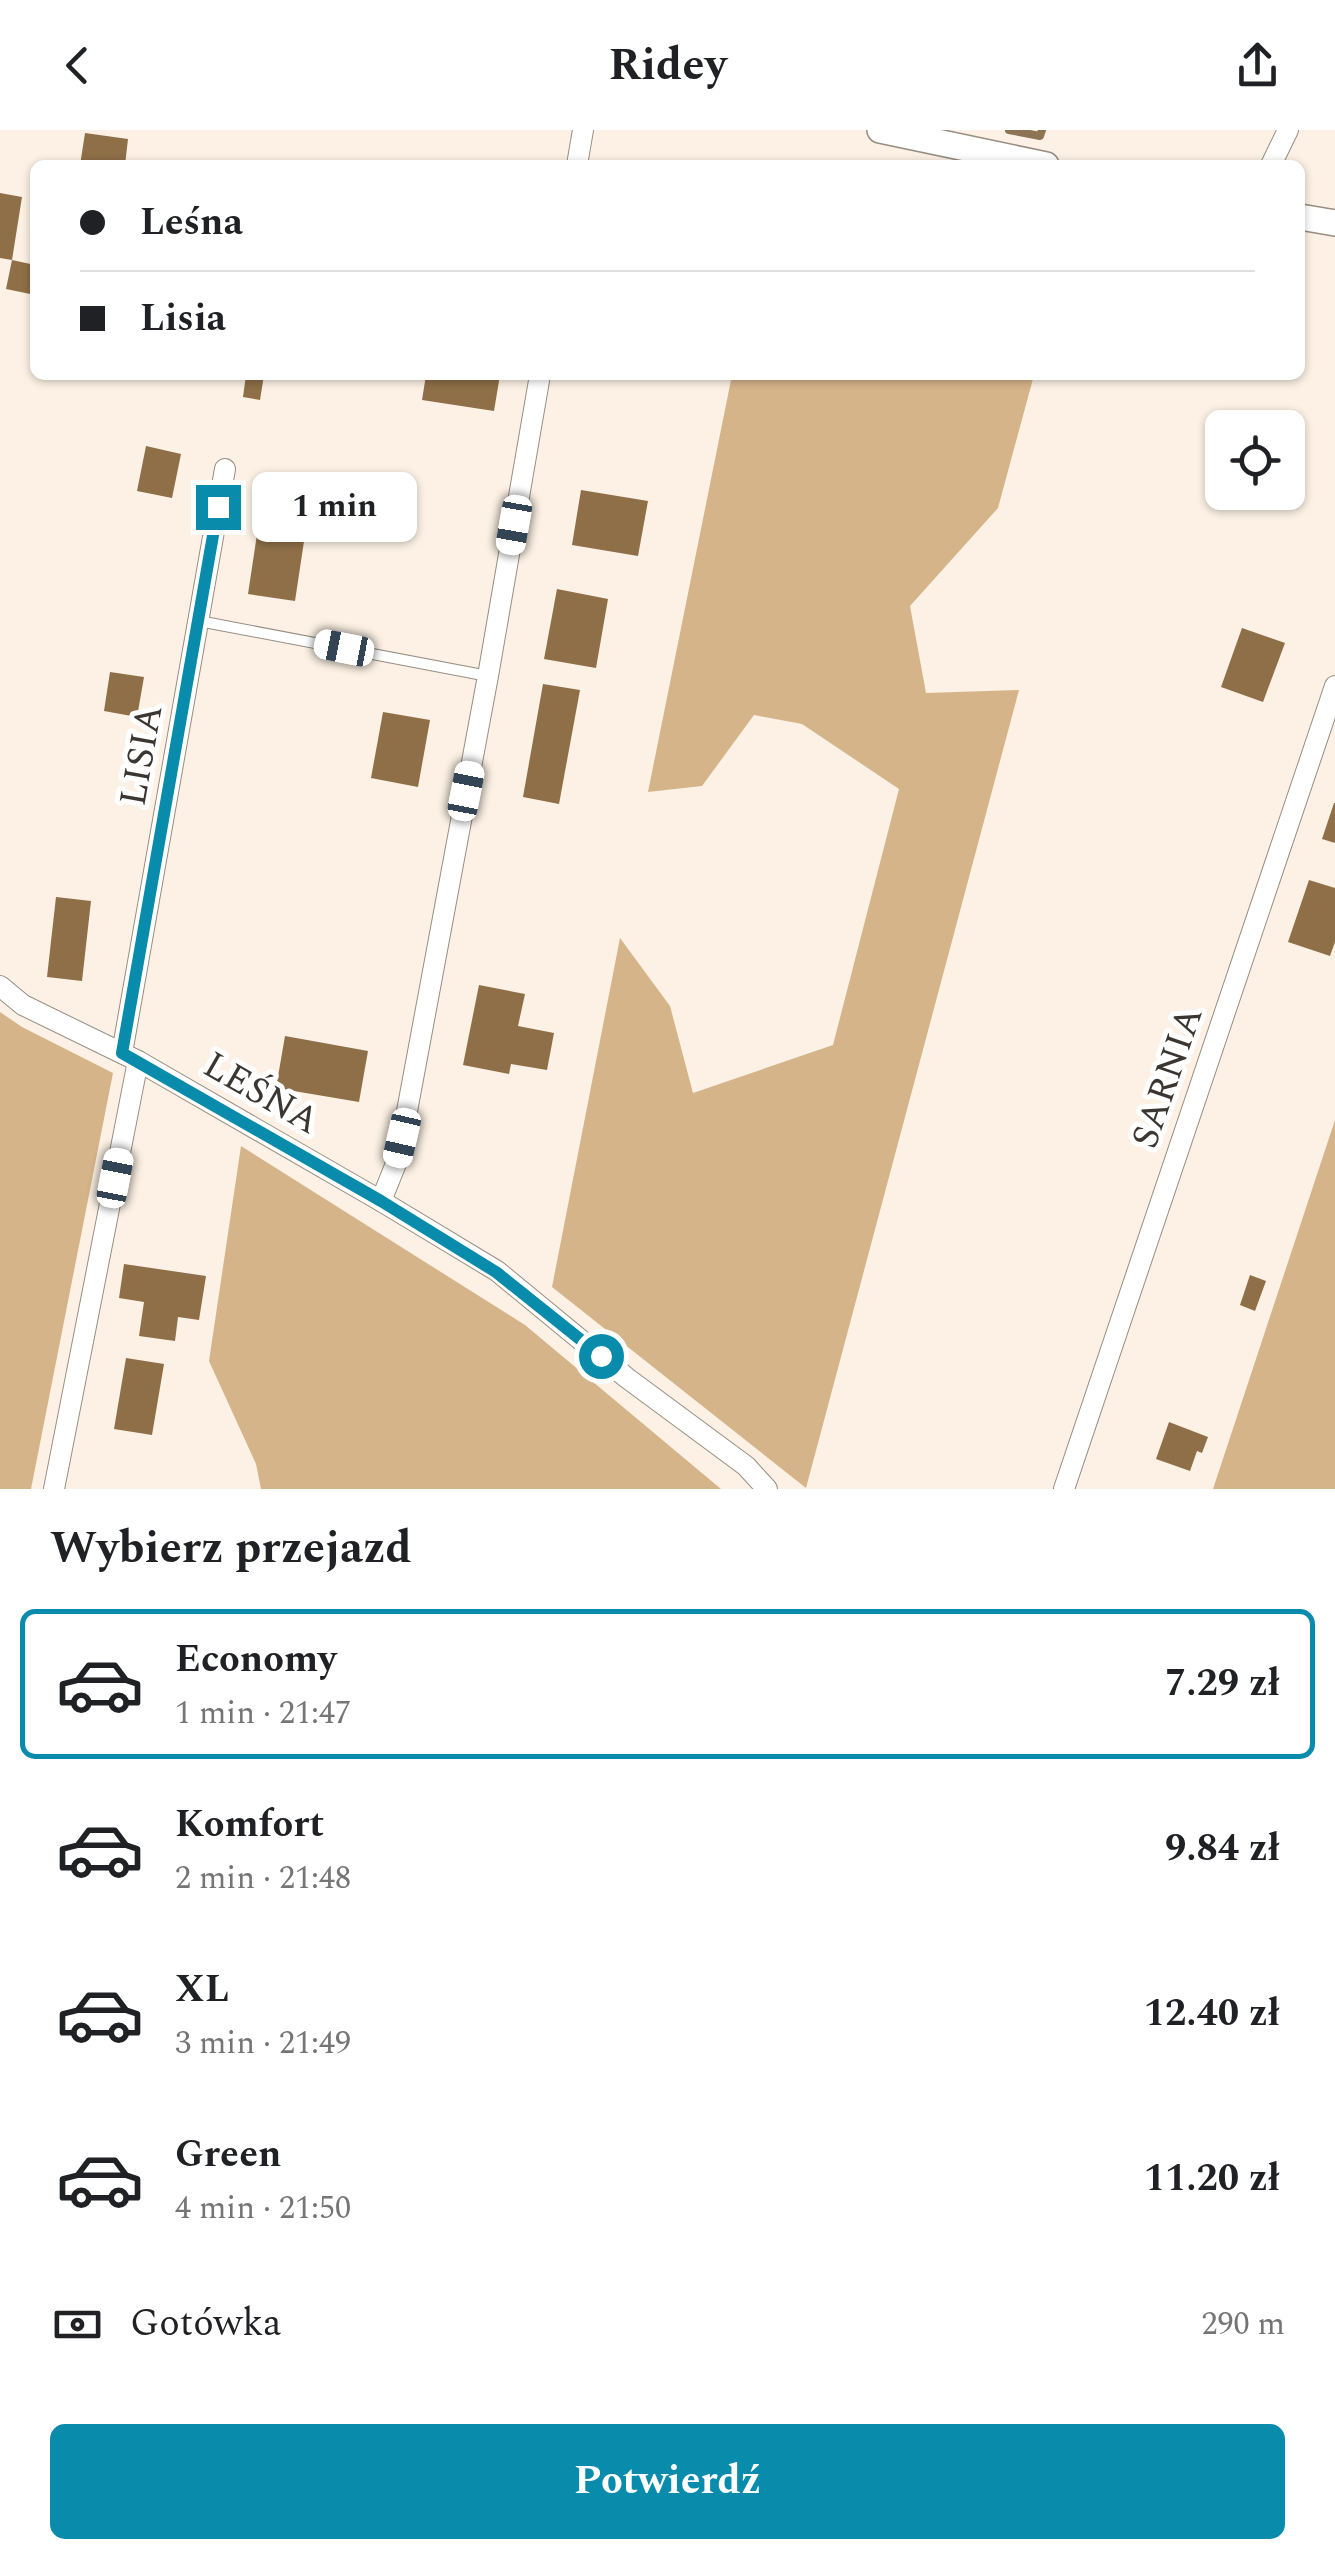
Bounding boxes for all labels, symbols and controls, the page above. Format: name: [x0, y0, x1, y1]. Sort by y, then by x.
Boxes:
text: Ridey: [608, 31, 727, 100]
icon: back: [50, 38, 105, 93]
icon: share: [1230, 38, 1285, 93]
text: Leśna: [140, 194, 243, 252]
text: Lisia: [140, 290, 226, 348]
map controls: [1205, 410, 1305, 510]
button: locate: [1205, 410, 1305, 510]
callout: 1 min: [253, 472, 418, 542]
text: 1 min: [292, 482, 377, 531]
route end: [196, 485, 241, 530]
car: [494, 493, 534, 557]
car: [312, 628, 376, 668]
street label: LISIA: [105, 700, 179, 811]
car: [446, 759, 486, 823]
street label: SARNIA: [1117, 999, 1219, 1156]
street label: LEŚNA: [192, 1037, 330, 1150]
car: [381, 1105, 423, 1171]
car: [95, 1146, 135, 1210]
route start: [579, 1334, 624, 1379]
text: Wybierz przejazd: [50, 1514, 412, 1583]
text: Economy: [175, 1631, 336, 1689]
icon: car: [55, 1639, 145, 1729]
text: 7.29 zł: [1165, 1655, 1280, 1713]
text: 1 min · 21:47: [175, 1689, 351, 1738]
text: Komfort: [175, 1796, 324, 1854]
icon: car: [55, 1804, 145, 1894]
text: 9.84 zł: [1165, 1820, 1280, 1878]
text: 2 min · 21:48: [175, 1854, 351, 1903]
text: XL: [175, 1961, 229, 2019]
icon: car: [55, 1969, 145, 2059]
text: 12.40 zł: [1144, 1985, 1280, 2043]
text: 3 min · 21:49: [175, 2019, 351, 2068]
text: Green: [175, 2126, 282, 2184]
icon: car: [55, 2134, 145, 2224]
text: 11.20 zł: [1144, 2150, 1280, 2208]
text: 4 min · 21:50: [175, 2184, 351, 2233]
text: Gotówka: [130, 2295, 282, 2353]
icon: cash: [50, 2297, 105, 2352]
text: 290 m: [1201, 2300, 1285, 2349]
button: Potwierdź: [50, 2424, 1285, 2539]

